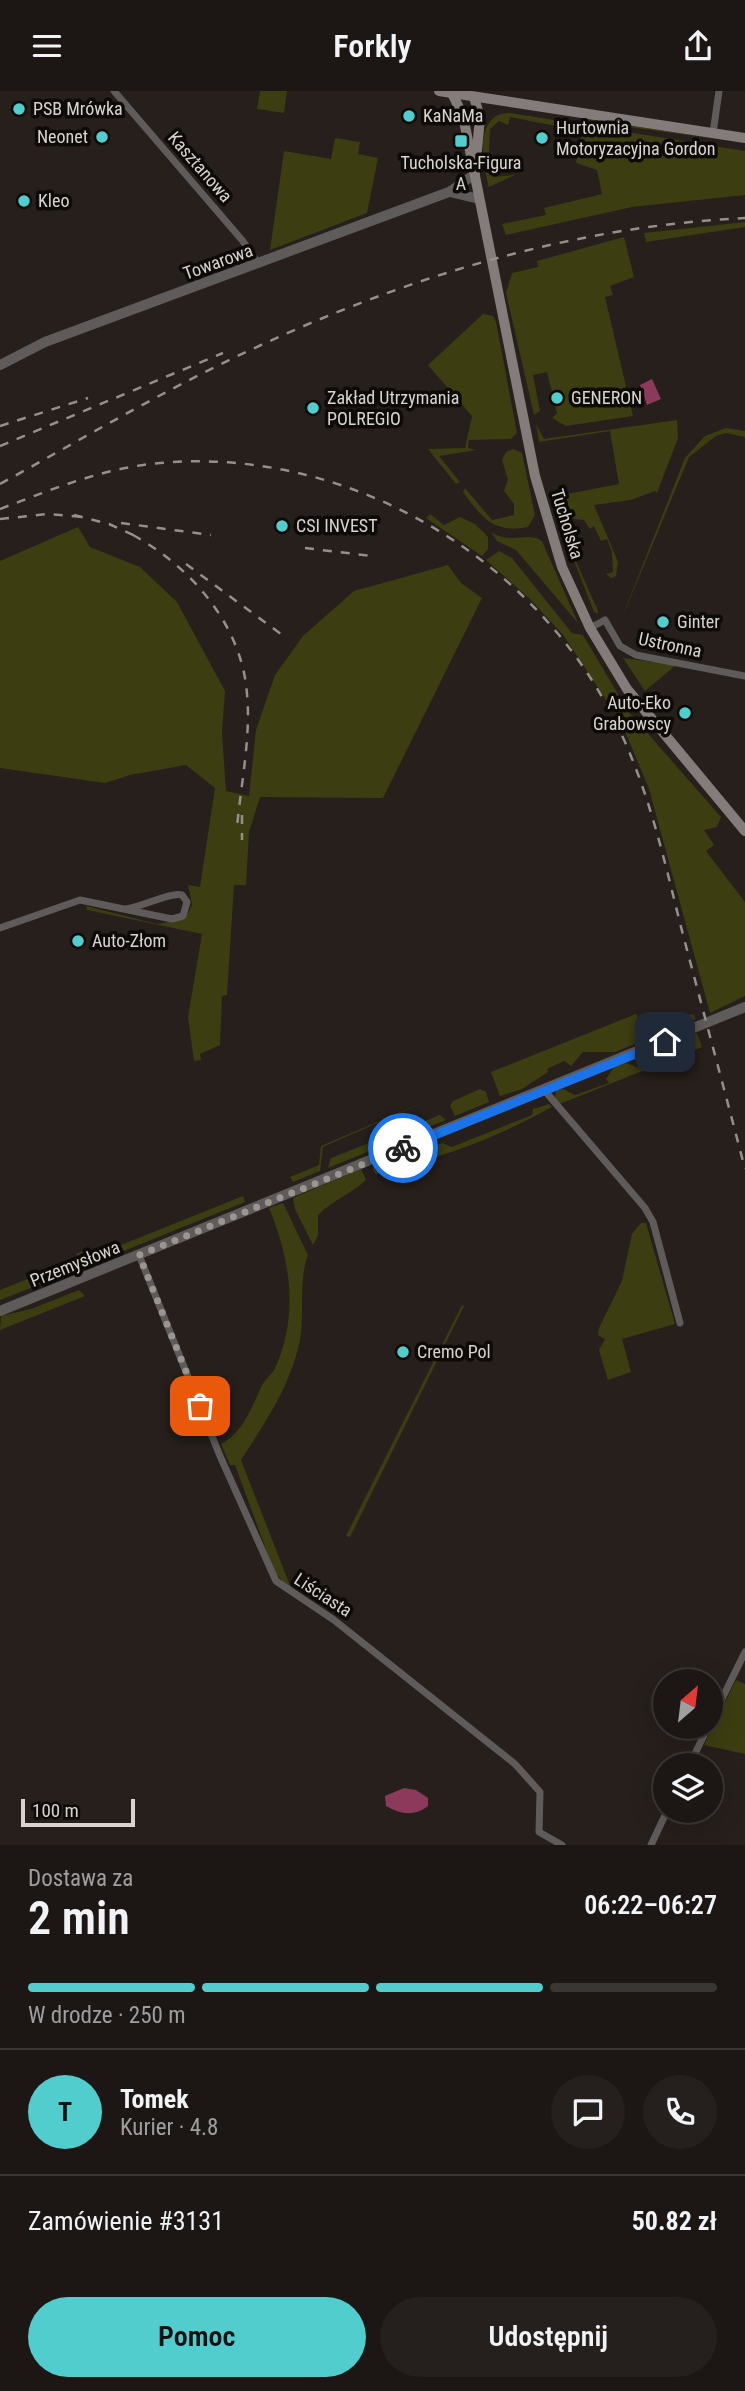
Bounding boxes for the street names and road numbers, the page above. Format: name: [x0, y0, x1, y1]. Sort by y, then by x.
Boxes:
street label: Kasztanowa: [164, 127, 237, 206]
street label: Towarowa: [180, 239, 255, 284]
street label: Tucholska: [547, 486, 588, 562]
street label: Ustronna: [637, 628, 704, 661]
street label: Przemysłowa: [27, 1236, 123, 1291]
street label: Liściasta: [291, 1568, 356, 1621]

